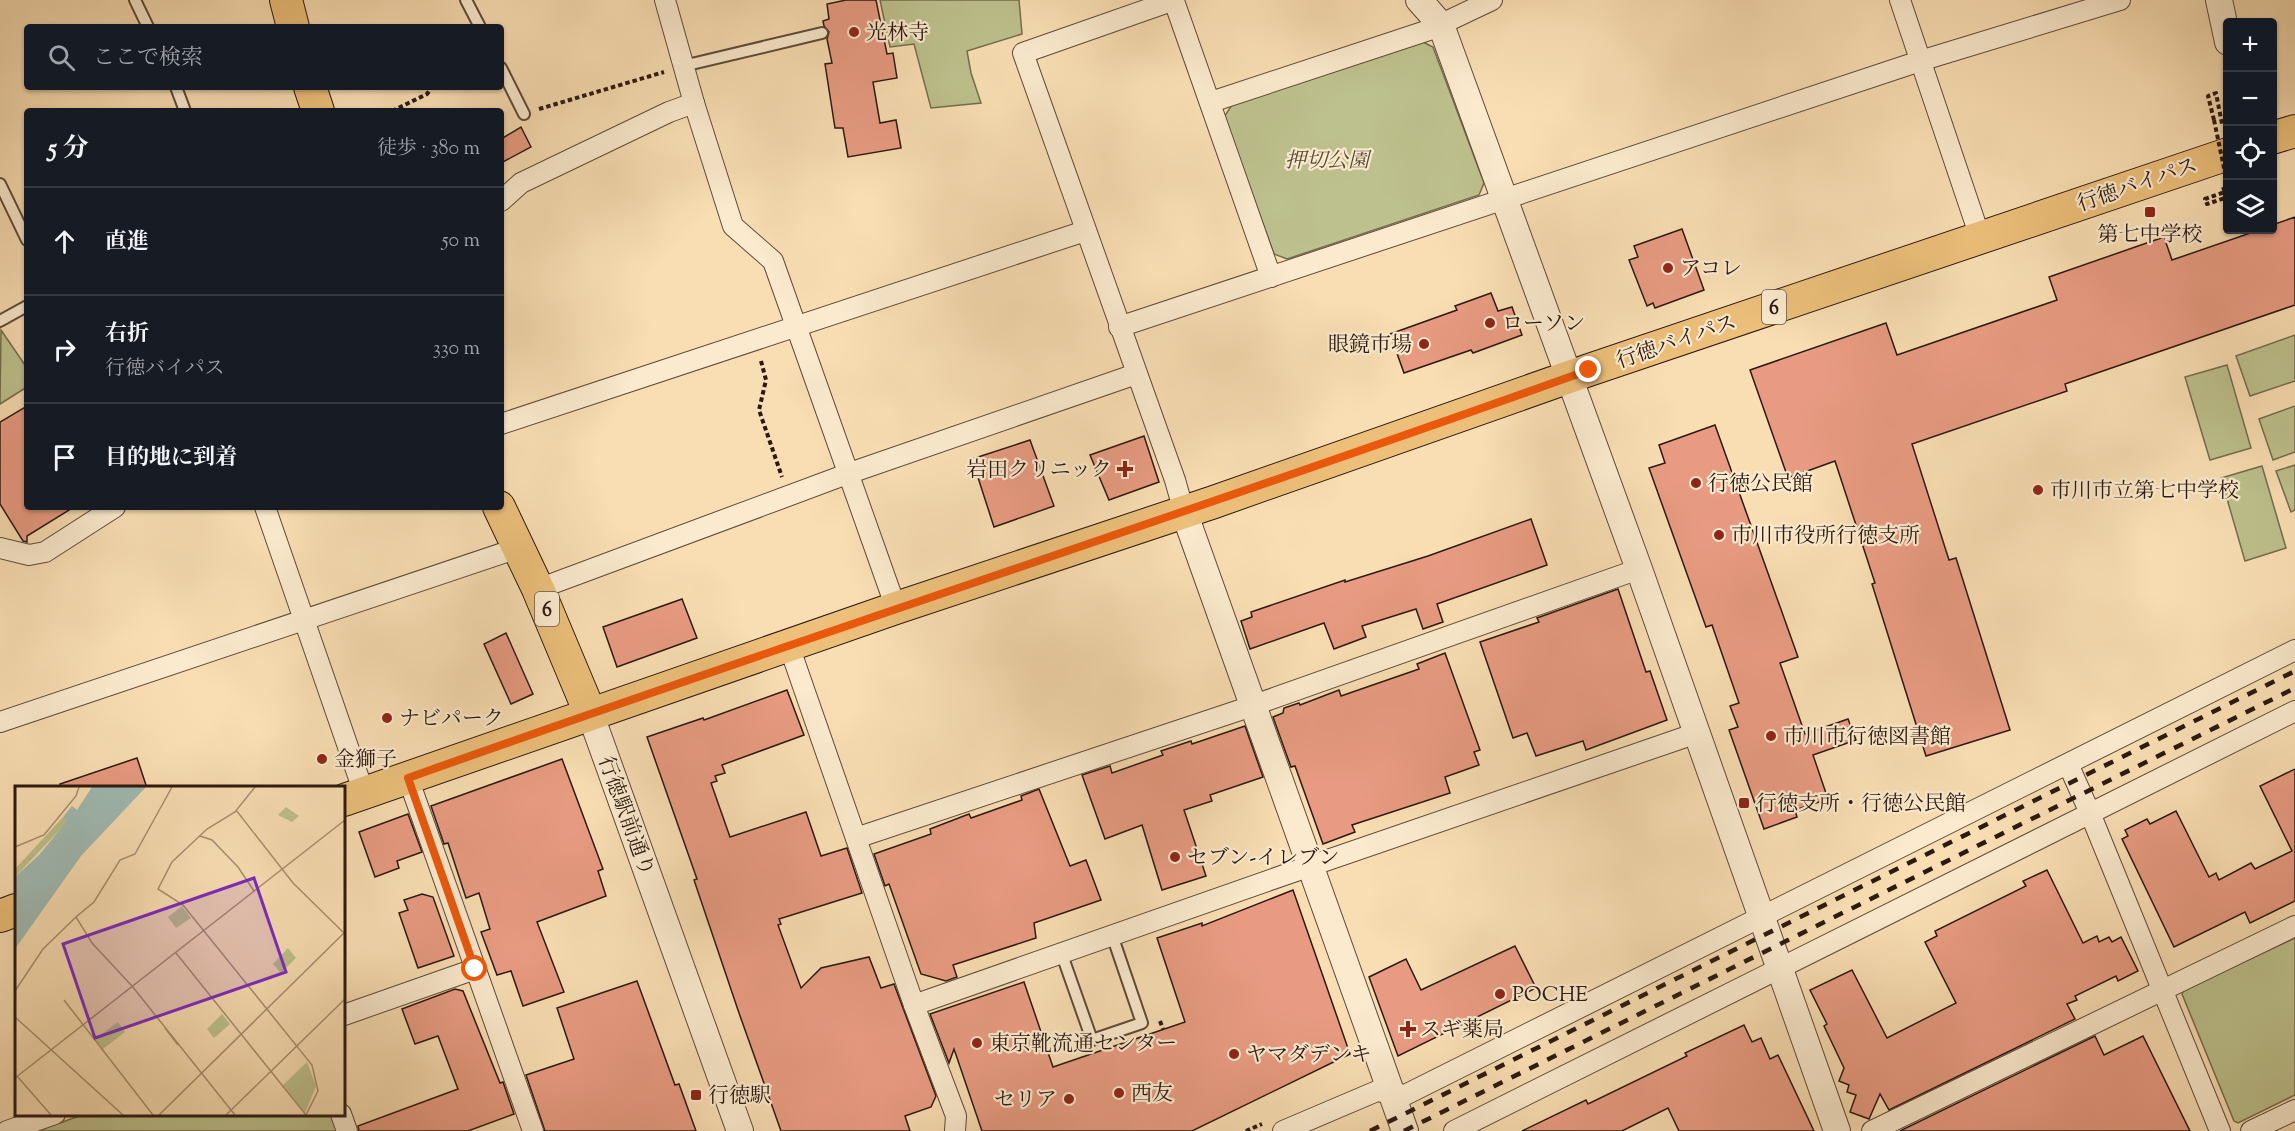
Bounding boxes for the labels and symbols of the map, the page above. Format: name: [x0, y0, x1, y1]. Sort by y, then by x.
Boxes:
place label: 光林寺: [866, 19, 929, 49]
marker: 光林寺: [847, 25, 861, 39]
park label: 押切公園: [1285, 147, 1372, 177]
street label: 行徳バイパス: [2073, 151, 2202, 221]
marker: 第七中学校: [2143, 205, 2157, 219]
place label: 第七中学校: [2098, 221, 2203, 251]
place label: アコレ: [1680, 255, 1742, 285]
marker: アコレ: [1661, 261, 1675, 275]
road number: 6: [1762, 290, 1786, 324]
street label: 行徳バイパス: [1612, 308, 1741, 378]
place label: ローソン: [1502, 310, 1585, 340]
marker: ローソン: [1483, 316, 1497, 330]
place label: 眼鏡市場: [1328, 331, 1412, 361]
marker: 眼鏡市場: [1417, 337, 1431, 351]
route end: [1575, 356, 1601, 382]
place label: 岩田クリニック: [966, 456, 1112, 486]
marker: 岩田クリニック: [1116, 460, 1134, 478]
place label: 行徳公民館: [1708, 470, 1813, 500]
marker: 行徳公民館: [1689, 476, 1703, 490]
place label: 市川市立第七中学校: [2050, 477, 2239, 507]
marker: 市川市立第七中学校: [2031, 483, 2045, 497]
place label: 市川市役所行徳支所: [1731, 522, 1920, 552]
marker: 市川市役所行徳支所: [1712, 528, 1726, 542]
road number: 6: [535, 592, 559, 626]
place label: ナビパーク: [399, 705, 504, 735]
marker: ナビパーク: [380, 711, 394, 725]
place label: 市川市行徳図書館: [1783, 723, 1951, 753]
marker: 市川市行徳図書館: [1764, 729, 1778, 743]
place label: 金獅子: [334, 746, 397, 776]
marker: 金獅子: [315, 752, 329, 766]
street label: 行徳駅前通り: [589, 752, 661, 881]
inset map: [15, 786, 345, 1116]
place label: 行徳支所・行徳公民館: [1756, 790, 1966, 820]
marker: 行徳支所・行徳公民館: [1737, 796, 1751, 810]
place label: セブン-イレブン: [1187, 844, 1339, 874]
marker: セブン-イレブン: [1168, 850, 1182, 864]
route start: [461, 955, 487, 981]
place label: POCHE: [1512, 981, 1588, 1011]
marker: POCHE: [1493, 987, 1507, 1001]
place label: スギ薬局: [1420, 1016, 1504, 1046]
marker: スギ薬局: [1401, 1022, 1415, 1036]
place label: 東京靴流通センター: [989, 1030, 1177, 1060]
marker: 東京靴流通センター: [970, 1036, 984, 1050]
place label: ヤマダデンキ: [1246, 1041, 1372, 1071]
marker: ヤマダデンキ: [1227, 1047, 1241, 1061]
place label: 西友: [1131, 1080, 1173, 1110]
place label: 行徳駅: [708, 1082, 771, 1112]
place label: セリア: [994, 1086, 1057, 1116]
marker: 西友: [1112, 1086, 1126, 1100]
marker: 行徳駅: [689, 1088, 703, 1102]
marker: セリア: [1062, 1092, 1076, 1106]

